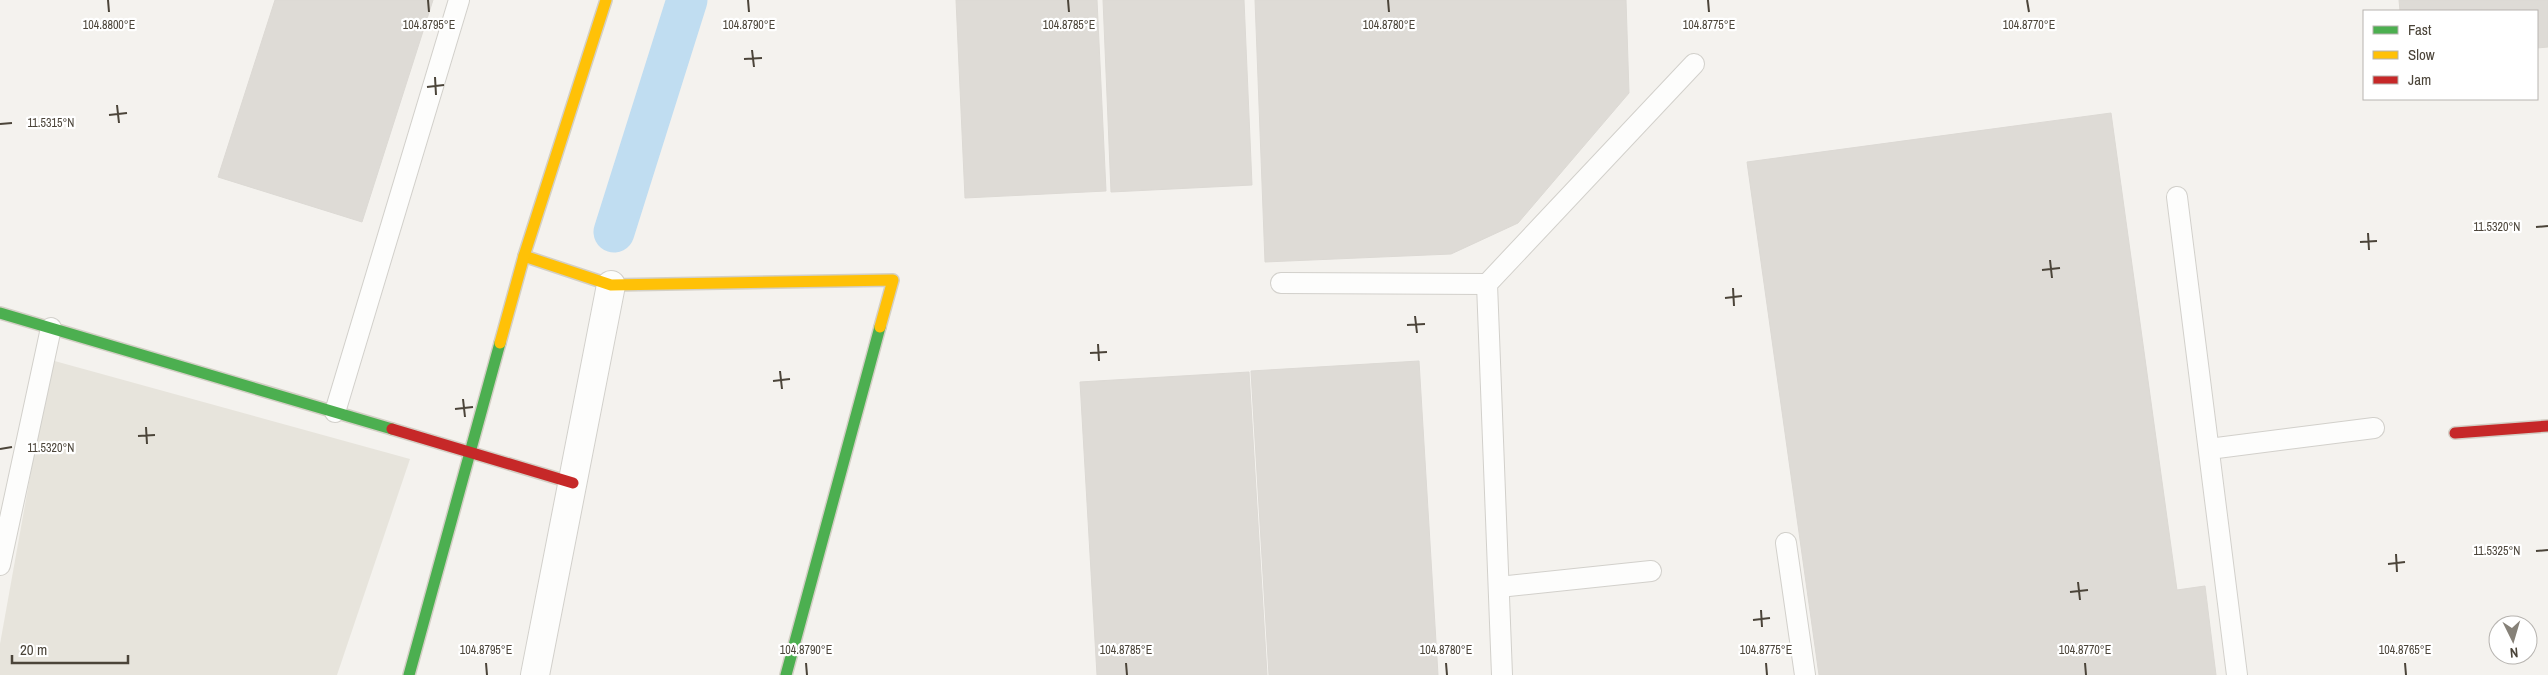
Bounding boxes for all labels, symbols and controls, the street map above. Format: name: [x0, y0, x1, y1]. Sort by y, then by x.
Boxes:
legend: [2363, 10, 2538, 100]
text: 104.8800°E: [83, 17, 135, 33]
text: 104.8795°E: [403, 17, 455, 33]
text: 104.8790°E: [723, 17, 775, 33]
text: 104.8785°E: [1043, 17, 1095, 33]
text: 104.8780°E: [1363, 17, 1415, 33]
text: 104.8775°E: [1683, 17, 1735, 33]
text: 104.8770°E: [2003, 17, 2055, 33]
text: Fast: [2408, 19, 2432, 40]
text: Slow: [2408, 44, 2435, 65]
text: Jam: [2408, 69, 2431, 90]
text: 11.5315°N: [28, 115, 74, 131]
text: 11.5320°N: [2474, 219, 2520, 235]
text: 11.5320°N: [28, 440, 74, 456]
text: 11.5325°N: [2474, 543, 2520, 559]
north arrow: [2488, 615, 2538, 665]
scale bar: [12, 632, 129, 664]
text: 20 m: [20, 639, 47, 660]
text: 104.8795°E: [460, 642, 512, 658]
text: 104.8790°E: [780, 642, 832, 658]
text: 104.8785°E: [1100, 642, 1152, 658]
text: 104.8780°E: [1420, 642, 1472, 658]
text: 104.8775°E: [1740, 642, 1792, 658]
text: 104.8770°E: [2059, 642, 2111, 658]
text: 104.8765°E: [2379, 642, 2431, 658]
text: N: [2509, 644, 2519, 662]

